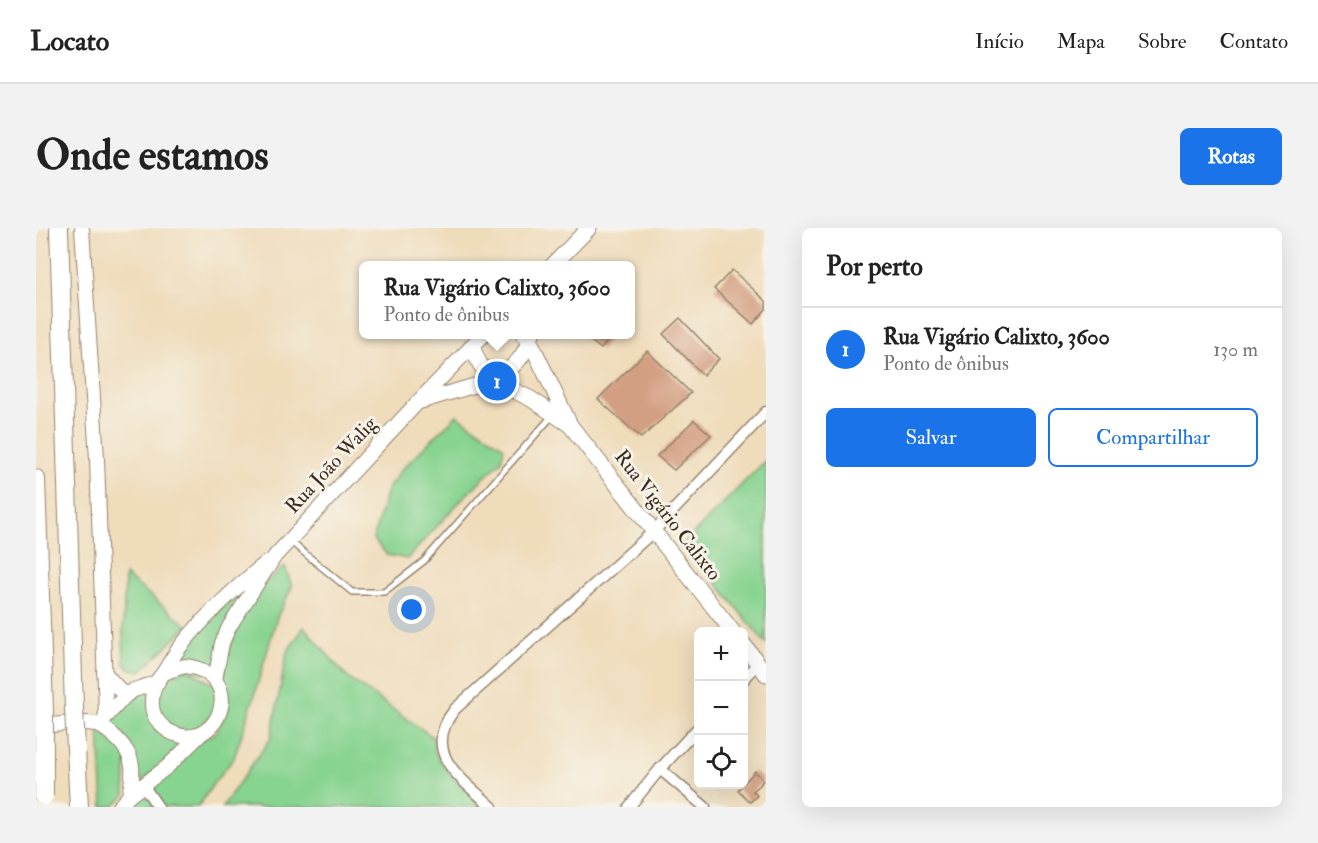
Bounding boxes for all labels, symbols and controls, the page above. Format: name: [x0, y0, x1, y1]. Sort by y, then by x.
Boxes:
text: Locato: [30, 24, 109, 59]
text: Início: [975, 28, 1024, 55]
text: Mapa: [1057, 28, 1105, 55]
text: Sobre: [1138, 28, 1187, 55]
text: Contato: [1220, 28, 1288, 55]
button: Rotas: [1180, 128, 1282, 185]
text: Onde estamos: [36, 130, 269, 182]
text: Por perto: [826, 251, 923, 283]
popup: [359, 261, 635, 339]
text: Rua Vigário Calixto, 3600: [384, 274, 610, 302]
text: Ponto de ônibus: [384, 302, 509, 327]
text: Rua Vigário Calixto, 3600: [883, 323, 1110, 351]
text: 1: [842, 337, 849, 362]
text: 130 m: [1213, 337, 1258, 362]
text: Ponto de ônibus: [883, 351, 1009, 376]
pin: 1: [478, 358, 516, 404]
button: Salvar: [826, 408, 1036, 467]
button: Compartilhar: [1048, 408, 1258, 467]
street label: Rua João Walig: [280, 411, 383, 519]
street label: Rua Vigário Calixto: [609, 445, 727, 585]
your location: [397, 595, 426, 624]
map controls: [694, 627, 748, 789]
button: +: [694, 627, 748, 681]
button: −: [694, 681, 748, 735]
button: locate: [694, 735, 748, 789]

